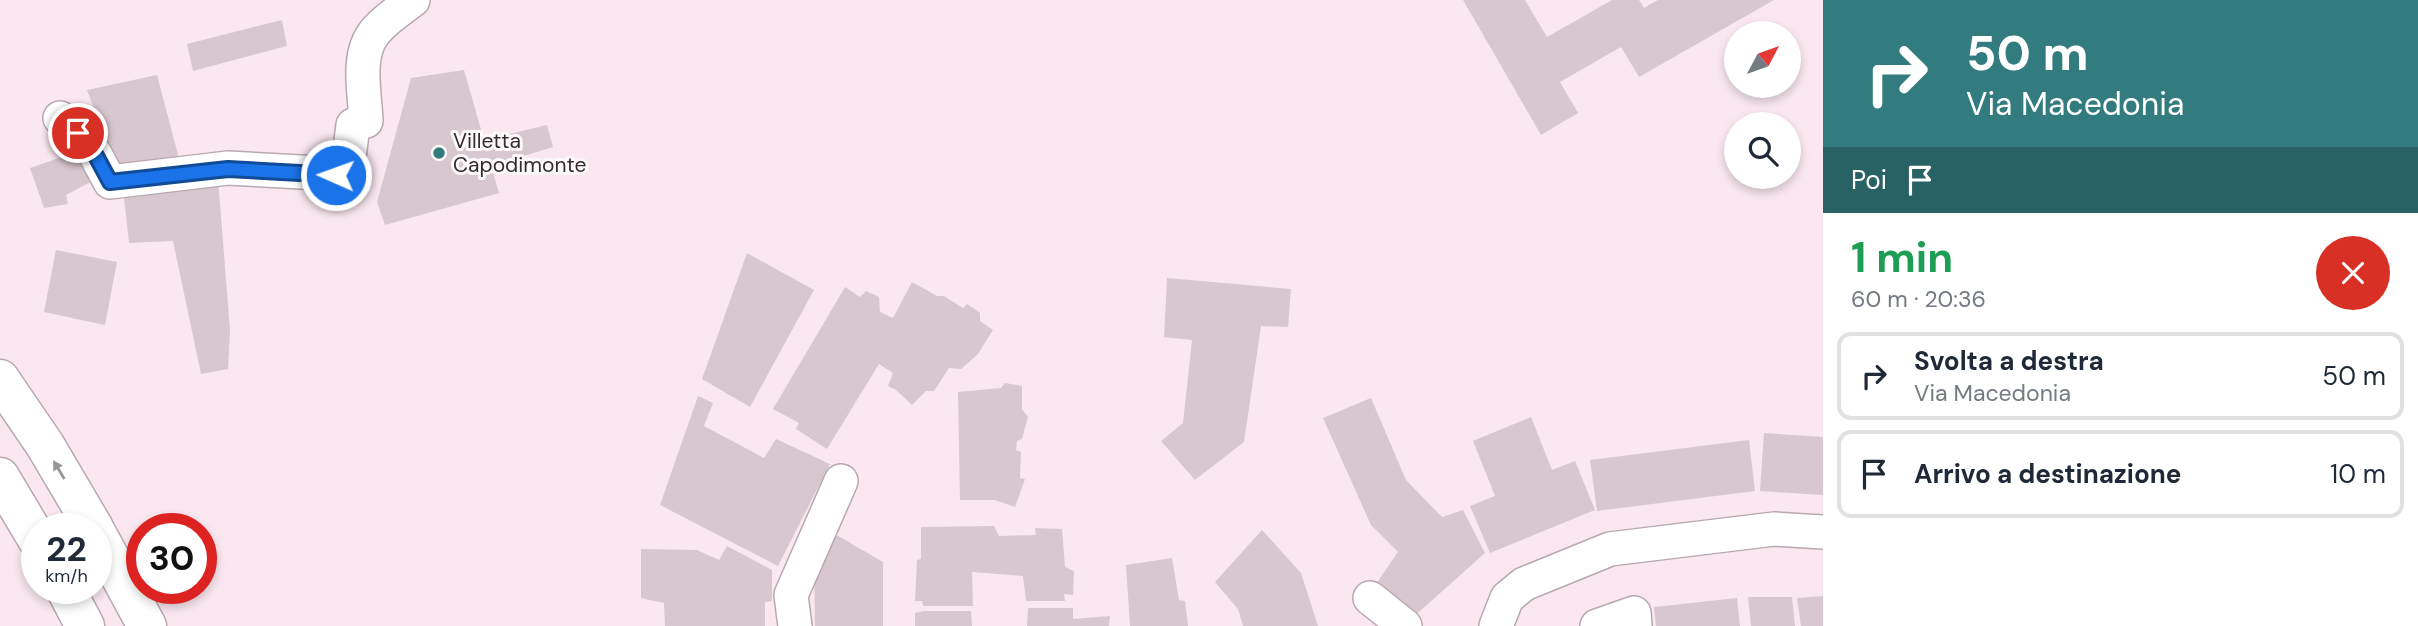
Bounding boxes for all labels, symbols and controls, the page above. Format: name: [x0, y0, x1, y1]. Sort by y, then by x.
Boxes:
north arrow: [1724, 21, 1801, 98]
map controls: [1724, 21, 1801, 189]
text: 50 m: [1966, 21, 2089, 85]
icon: right: [1851, 28, 1942, 119]
text: Via Macedonia: [1966, 83, 2184, 125]
pin: [48, 103, 108, 163]
button: search: [1724, 112, 1801, 189]
icon: arrive: [59, 114, 97, 152]
place label: Villetta Capodimonte: [453, 127, 586, 179]
position arrow: [299, 138, 373, 212]
marker: Villetta Capodimonte: [431, 145, 447, 161]
icon: arrive: [1901, 161, 1939, 199]
text: Poi: [1851, 163, 1887, 197]
text: 1 min: [1851, 230, 1953, 285]
button: close: [2316, 236, 2390, 310]
text: 60 m · 20:36: [1851, 284, 1986, 314]
text: Svolta a destra: [1914, 344, 2104, 378]
icon: right: [1855, 357, 1893, 395]
text: 50 m: [2322, 359, 2386, 393]
text: Via Macedonia: [1914, 378, 2071, 408]
icon: arrive: [1855, 455, 1893, 493]
text: Arrivo a destinazione: [1914, 457, 2181, 491]
text: 10 m: [2330, 457, 2386, 491]
one-way arrow: [53, 460, 66, 479]
speed limit sign: 30: [126, 513, 217, 604]
text: 22: [46, 526, 87, 572]
text: km/h: [45, 564, 88, 588]

